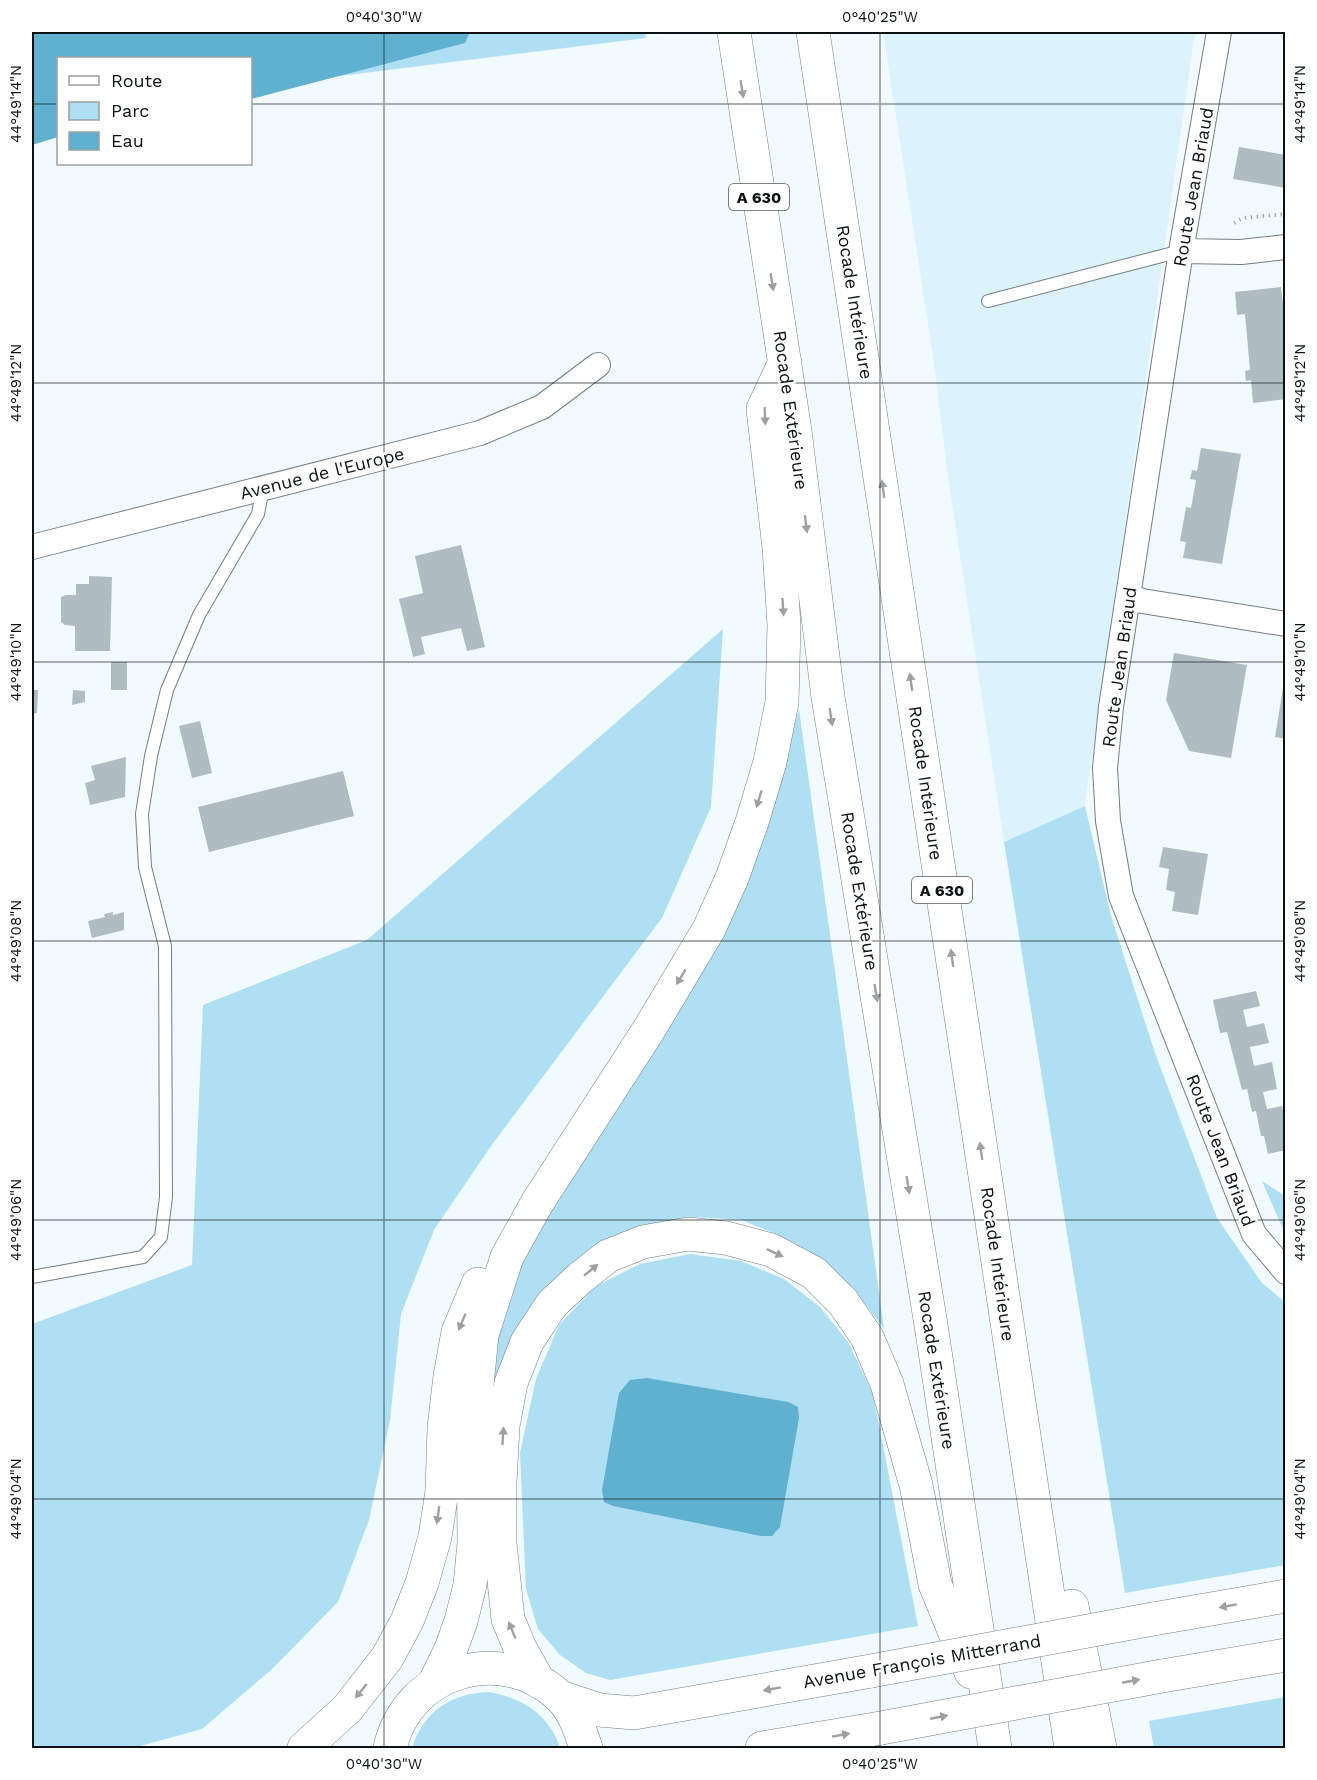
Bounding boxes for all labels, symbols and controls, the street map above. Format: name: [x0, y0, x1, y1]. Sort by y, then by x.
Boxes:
text: 0°40'30"W: [346, 8, 422, 26]
text: 0°40'25"W: [842, 8, 918, 26]
legend: [57, 57, 252, 165]
text: 44°49'14"N: [7, 65, 25, 143]
text: 44°49'14"N: [1291, 65, 1309, 143]
text: Route: [111, 70, 163, 91]
one-way arrow: [738, 80, 747, 99]
text: Parc: [111, 100, 149, 121]
street label: Route Jean Briaud: [1169, 106, 1217, 268]
text: Eau: [111, 130, 144, 151]
road number: A 630: [729, 184, 789, 210]
street label: Rocade Intérieure: [832, 223, 878, 381]
one-way arrow: [768, 273, 777, 292]
street label: Rocade Extérieure: [769, 329, 813, 491]
text: 44°49'12"N: [7, 344, 25, 422]
text: 44°49'12"N: [1291, 344, 1309, 422]
one-way arrow: [760, 407, 770, 426]
street label: Avenue de l'Europe: [238, 442, 406, 504]
one-way arrow: [878, 479, 887, 498]
one-way arrow: [802, 514, 811, 533]
street label: Route Jean Briaud: [1097, 586, 1141, 748]
one-way arrow: [778, 597, 788, 616]
text: 44°49'10"N: [7, 622, 25, 702]
text: 44°49'10"N: [1291, 622, 1309, 702]
one-way arrow: [907, 672, 916, 691]
street label: Rocade Intérieure: [905, 704, 947, 862]
one-way arrow: [827, 708, 836, 727]
one-way arrow: [754, 790, 763, 808]
street label: Rocade Extérieure: [837, 810, 883, 972]
road number: A 630: [912, 877, 972, 903]
text: 44°49'08"N: [7, 900, 25, 982]
text: 44°49'08"N: [1291, 900, 1309, 982]
one-way arrow: [948, 948, 957, 967]
one-way arrow: [676, 969, 687, 985]
one-way arrow: [872, 983, 881, 1002]
street label: Route Jean Briaud: [1182, 1071, 1260, 1229]
one-way arrow: [976, 1141, 985, 1160]
one-way arrow: [904, 1176, 913, 1195]
text: 44°49'06"N: [7, 1179, 25, 1261]
text: 44°49'06"N: [1291, 1179, 1309, 1261]
street label: Rocade Intérieure: [977, 1185, 1019, 1343]
one-way arrow: [766, 1248, 784, 1258]
one-way arrow: [583, 1264, 598, 1276]
street label: Rocade Extérieure: [914, 1289, 960, 1451]
one-way arrow: [457, 1314, 467, 1332]
one-way arrow: [498, 1427, 507, 1446]
text: 44°49'04"N: [7, 1458, 25, 1540]
text: 44°49'04"N: [1291, 1458, 1309, 1540]
one-way arrow: [434, 1506, 443, 1525]
one-way arrow: [1218, 1602, 1237, 1611]
one-way arrow: [507, 1620, 517, 1638]
street label: Avenue François Mitterrand: [801, 1630, 1043, 1692]
one-way arrow: [1121, 1676, 1140, 1685]
one-way arrow: [354, 1683, 367, 1699]
one-way arrow: [762, 1684, 781, 1693]
one-way arrow: [930, 1712, 949, 1721]
one-way arrow: [831, 1730, 850, 1739]
text: 0°40'30"W: [346, 1755, 422, 1773]
text: 0°40'25"W: [842, 1755, 918, 1773]

